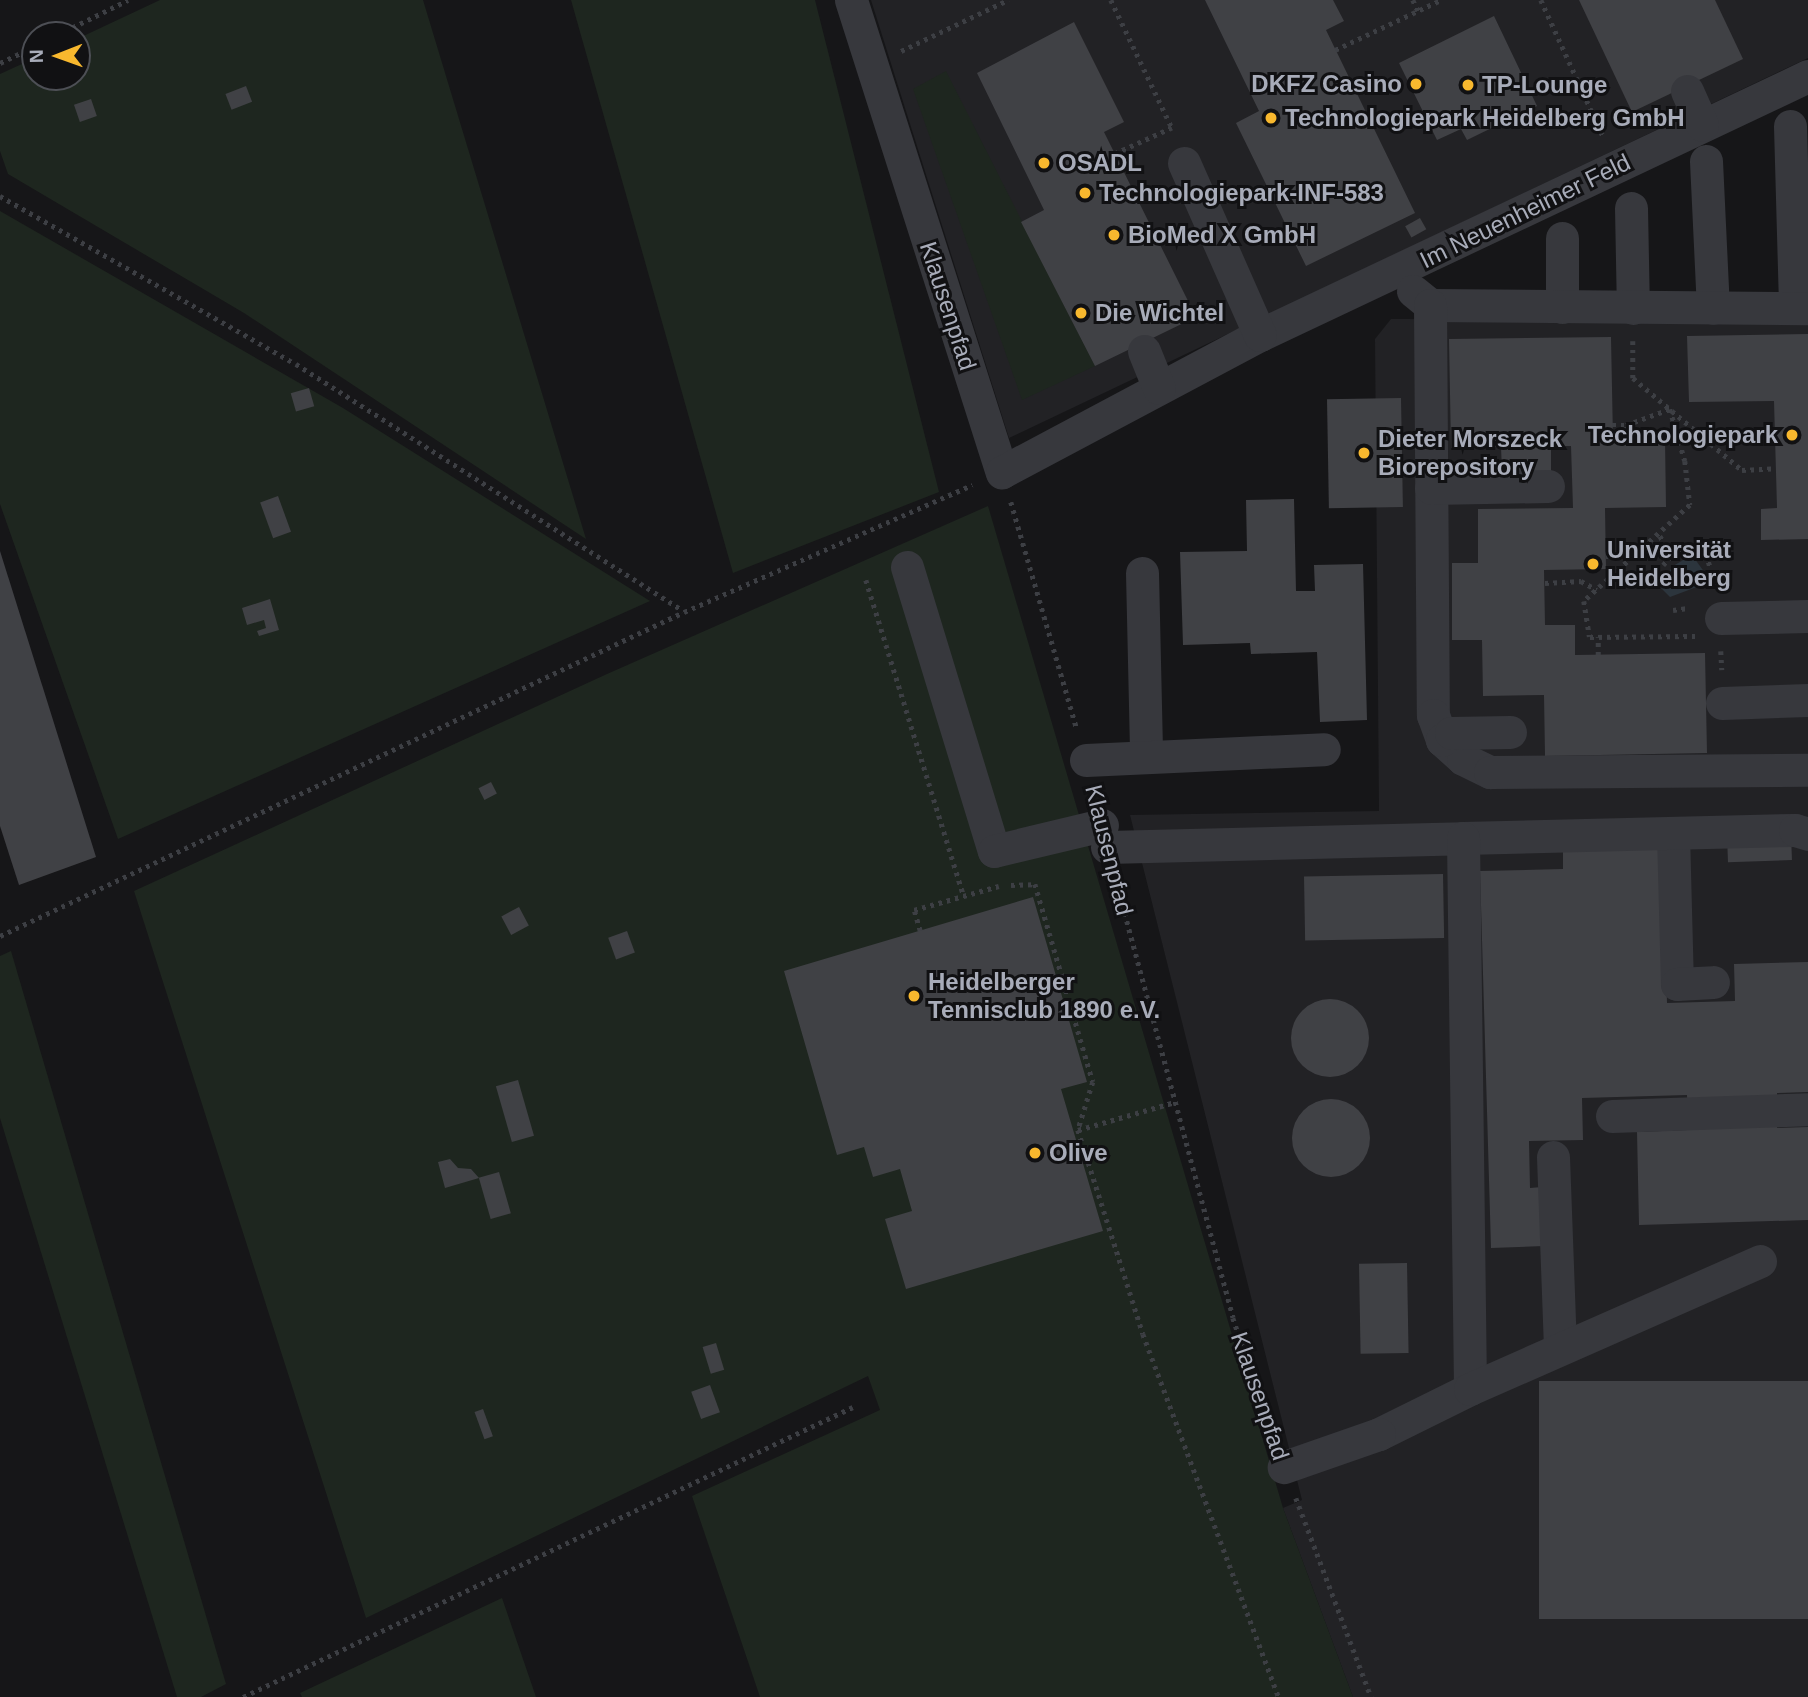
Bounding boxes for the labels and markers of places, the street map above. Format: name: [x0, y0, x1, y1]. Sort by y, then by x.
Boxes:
place label: DKFZ Casino: [1251, 70, 1402, 98]
place label: TP-Lounge: [1482, 71, 1607, 99]
marker: DKFZ Casino: [1408, 76, 1424, 92]
marker: TP-Lounge: [1460, 77, 1476, 93]
place label: Technologiepark Heidelberg GmbH: [1285, 104, 1685, 132]
marker: Technologiepark Heidelberg GmbH: [1263, 110, 1279, 126]
place label: OSADL: [1058, 149, 1142, 177]
marker: OSADL: [1036, 155, 1052, 171]
place label: Technologiepark-INF-583: [1099, 179, 1384, 207]
marker: Technologiepark-INF-583: [1077, 185, 1093, 201]
place label: BioMed X GmbH: [1128, 221, 1316, 249]
marker: BioMed X GmbH: [1106, 227, 1122, 243]
place label: Die Wichtel: [1095, 299, 1224, 327]
marker: Die Wichtel: [1073, 305, 1089, 321]
place label: Technologiepark: [1588, 421, 1778, 449]
place label: Dieter Morszeck Biorepository: [1378, 425, 1562, 481]
marker: Technologiepark: [1784, 427, 1800, 443]
marker: Dieter Morszeck Biorepository: [1356, 445, 1372, 461]
place label: Universität Heidelberg: [1607, 536, 1731, 592]
marker: Universität Heidelberg: [1585, 556, 1601, 572]
place label: Heidelberger Tennisclub 1890 e.V.: [928, 968, 1160, 1024]
marker: Heidelberger Tennisclub 1890 e.V.: [906, 988, 922, 1004]
place label: Olive: [1049, 1139, 1108, 1167]
marker: Olive: [1027, 1145, 1043, 1161]

